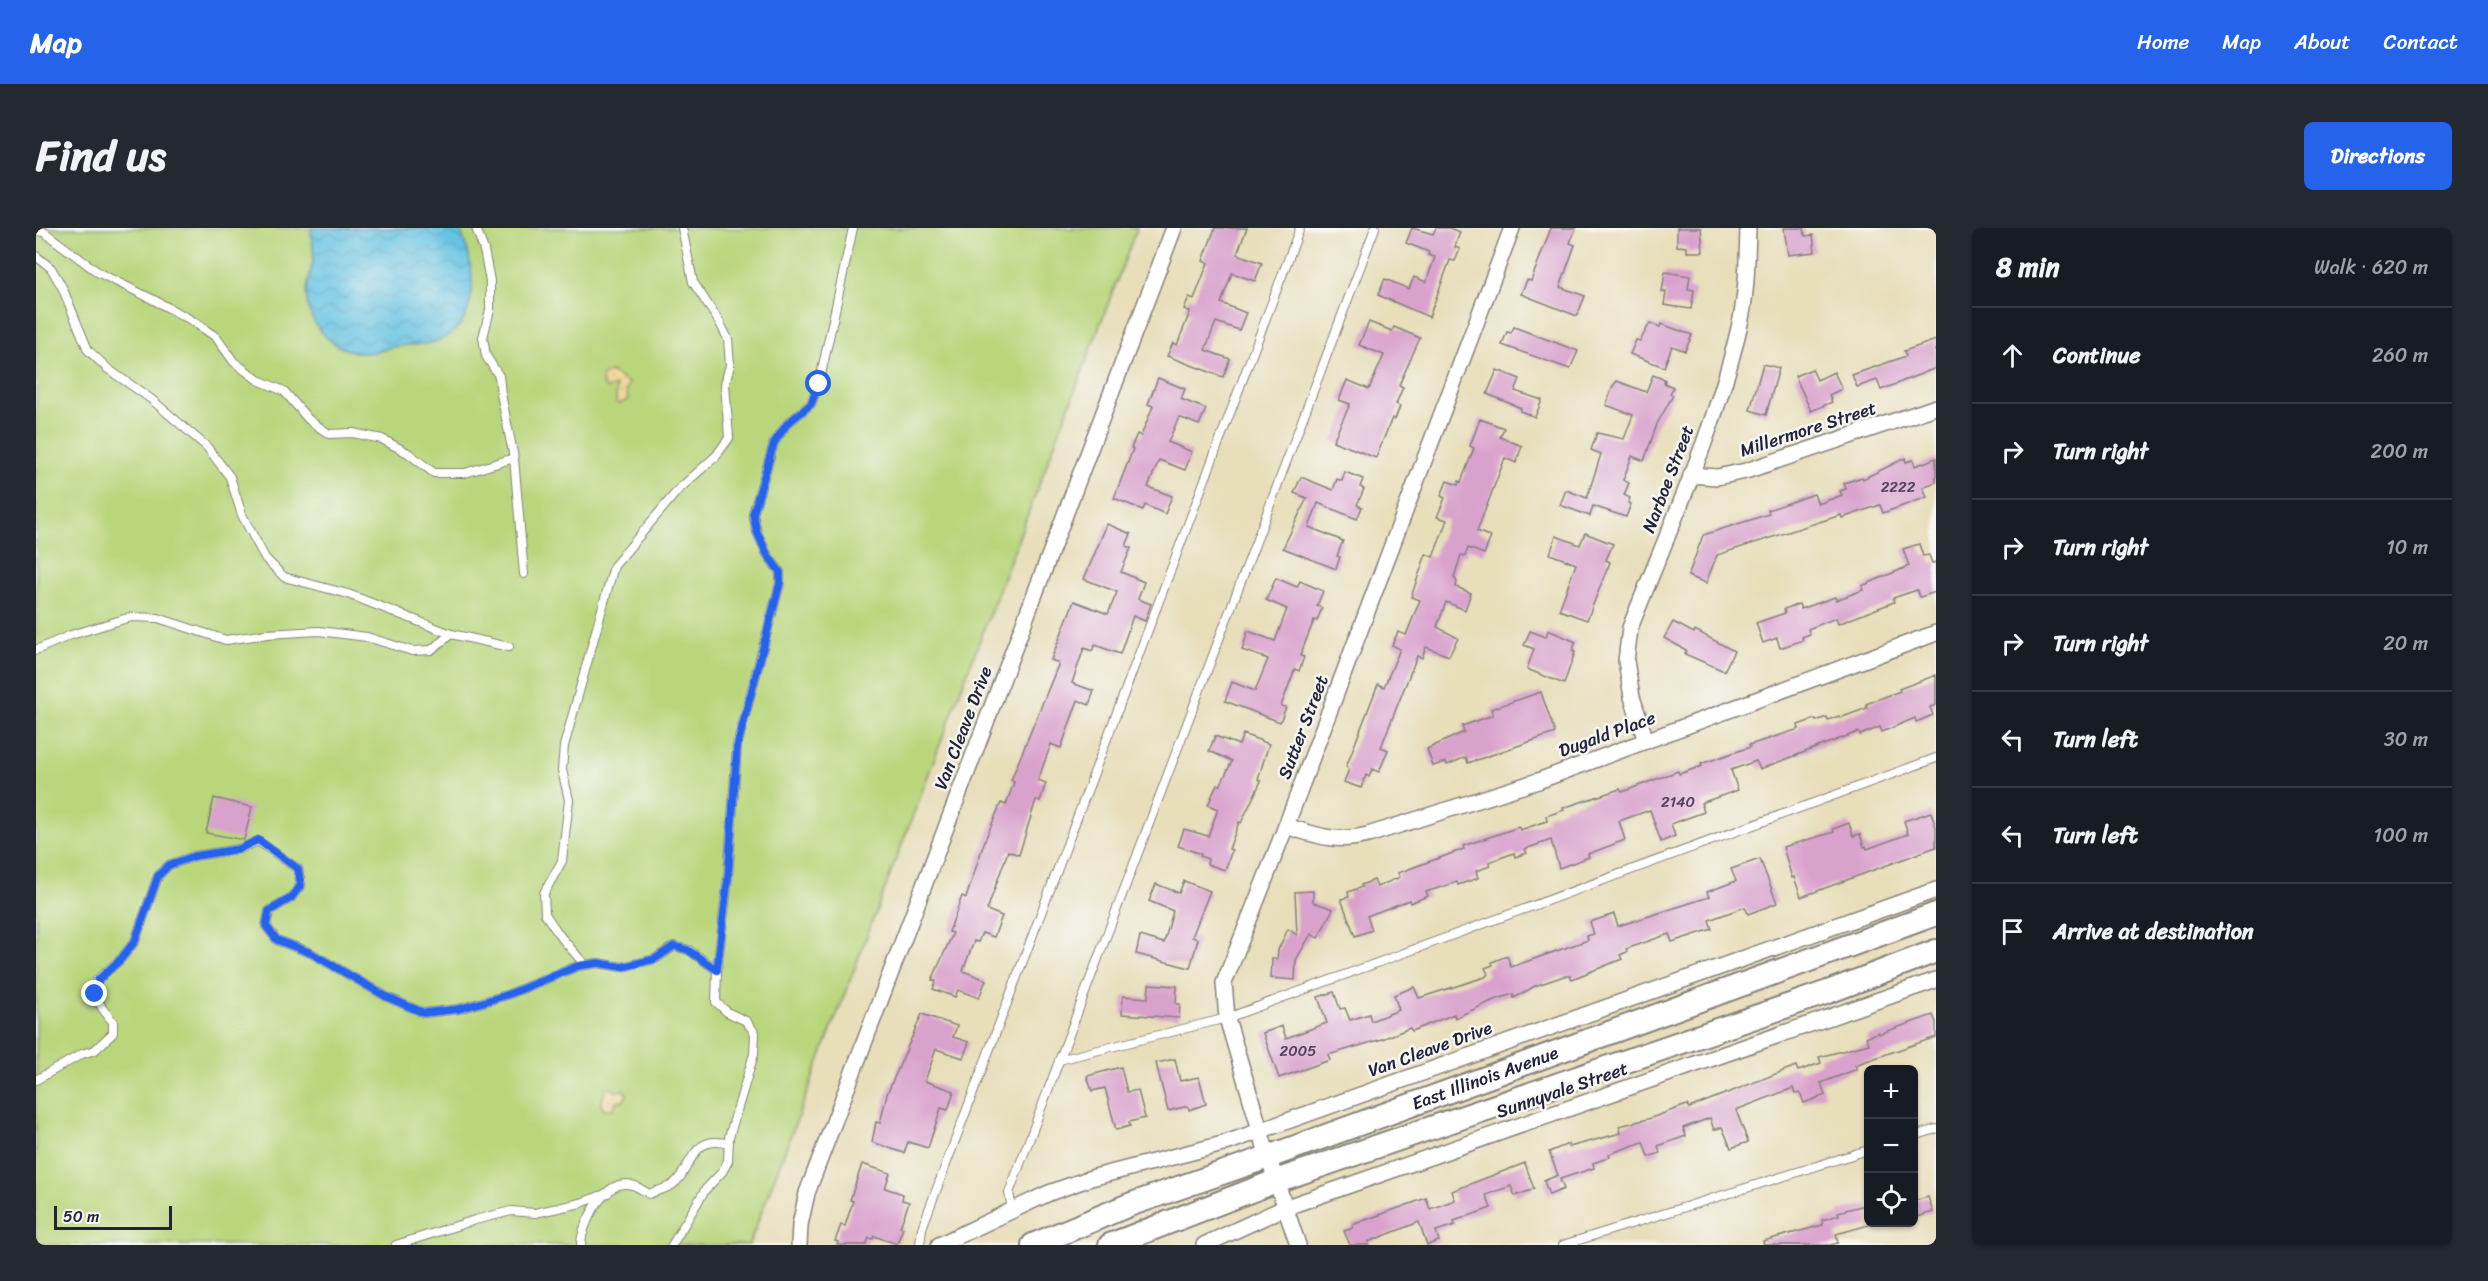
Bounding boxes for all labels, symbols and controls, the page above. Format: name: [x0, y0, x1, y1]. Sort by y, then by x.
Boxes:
text: Map: [30, 18, 82, 67]
text: Home: [2137, 23, 2189, 61]
text: Map: [2222, 23, 2261, 61]
text: About: [2294, 23, 2351, 61]
text: Contact: [2384, 23, 2458, 61]
text: Find us: [36, 119, 166, 193]
button: Directions: [2304, 122, 2452, 190]
text: 8 min: [1996, 244, 2060, 290]
text: Walk · 620 m: [2314, 250, 2428, 285]
text: Continue: [2053, 336, 2141, 375]
text: 260 m: [2372, 338, 2428, 373]
icon: ahead: [1996, 339, 2029, 372]
route start: [805, 370, 831, 396]
street label: Millermore Street: [1735, 392, 1881, 466]
street label: Narboe Street: [1633, 420, 1703, 538]
text: Turn right: [2053, 432, 2148, 471]
text: 200 m: [2371, 434, 2428, 469]
icon: right: [1996, 435, 2029, 468]
house number: 2222: [1881, 474, 1916, 500]
text: Turn right: [2053, 528, 2148, 567]
text: 10 m: [2386, 530, 2428, 565]
icon: right: [1996, 531, 2029, 564]
text: Turn right: [2053, 624, 2148, 663]
text: 20 m: [2383, 626, 2428, 661]
icon: right: [1996, 627, 2029, 660]
street label: Van Cleave Drive: [925, 661, 1001, 794]
street label: Sutter Street: [1268, 670, 1338, 784]
street label: Dugald Place: [1554, 702, 1660, 766]
text: Turn left: [2053, 720, 2138, 759]
text: 30 m: [2384, 722, 2428, 757]
icon: left: [1996, 723, 2029, 756]
house number: 2140: [1661, 789, 1695, 815]
text: Turn left: [2053, 816, 2138, 855]
text: 100 m: [2374, 818, 2428, 853]
icon: left: [1996, 819, 2029, 852]
text: Arrive at destination: [2053, 912, 2254, 951]
icon: arrive: [1996, 915, 2029, 948]
route end: [81, 980, 107, 1006]
street label: Van Cleave Drive: [1363, 1012, 1497, 1086]
street label: East Illinois Avenue: [1407, 1037, 1563, 1119]
house number: 2005: [1280, 1038, 1316, 1064]
street label: Sunnyvale Street: [1492, 1052, 1632, 1128]
map controls: [1864, 1065, 1918, 1227]
button: +: [1864, 1065, 1918, 1119]
button: −: [1864, 1119, 1918, 1173]
button: locate: [1864, 1173, 1918, 1227]
text: 50 m: [63, 1202, 99, 1231]
scale bar: [54, 1203, 172, 1230]

